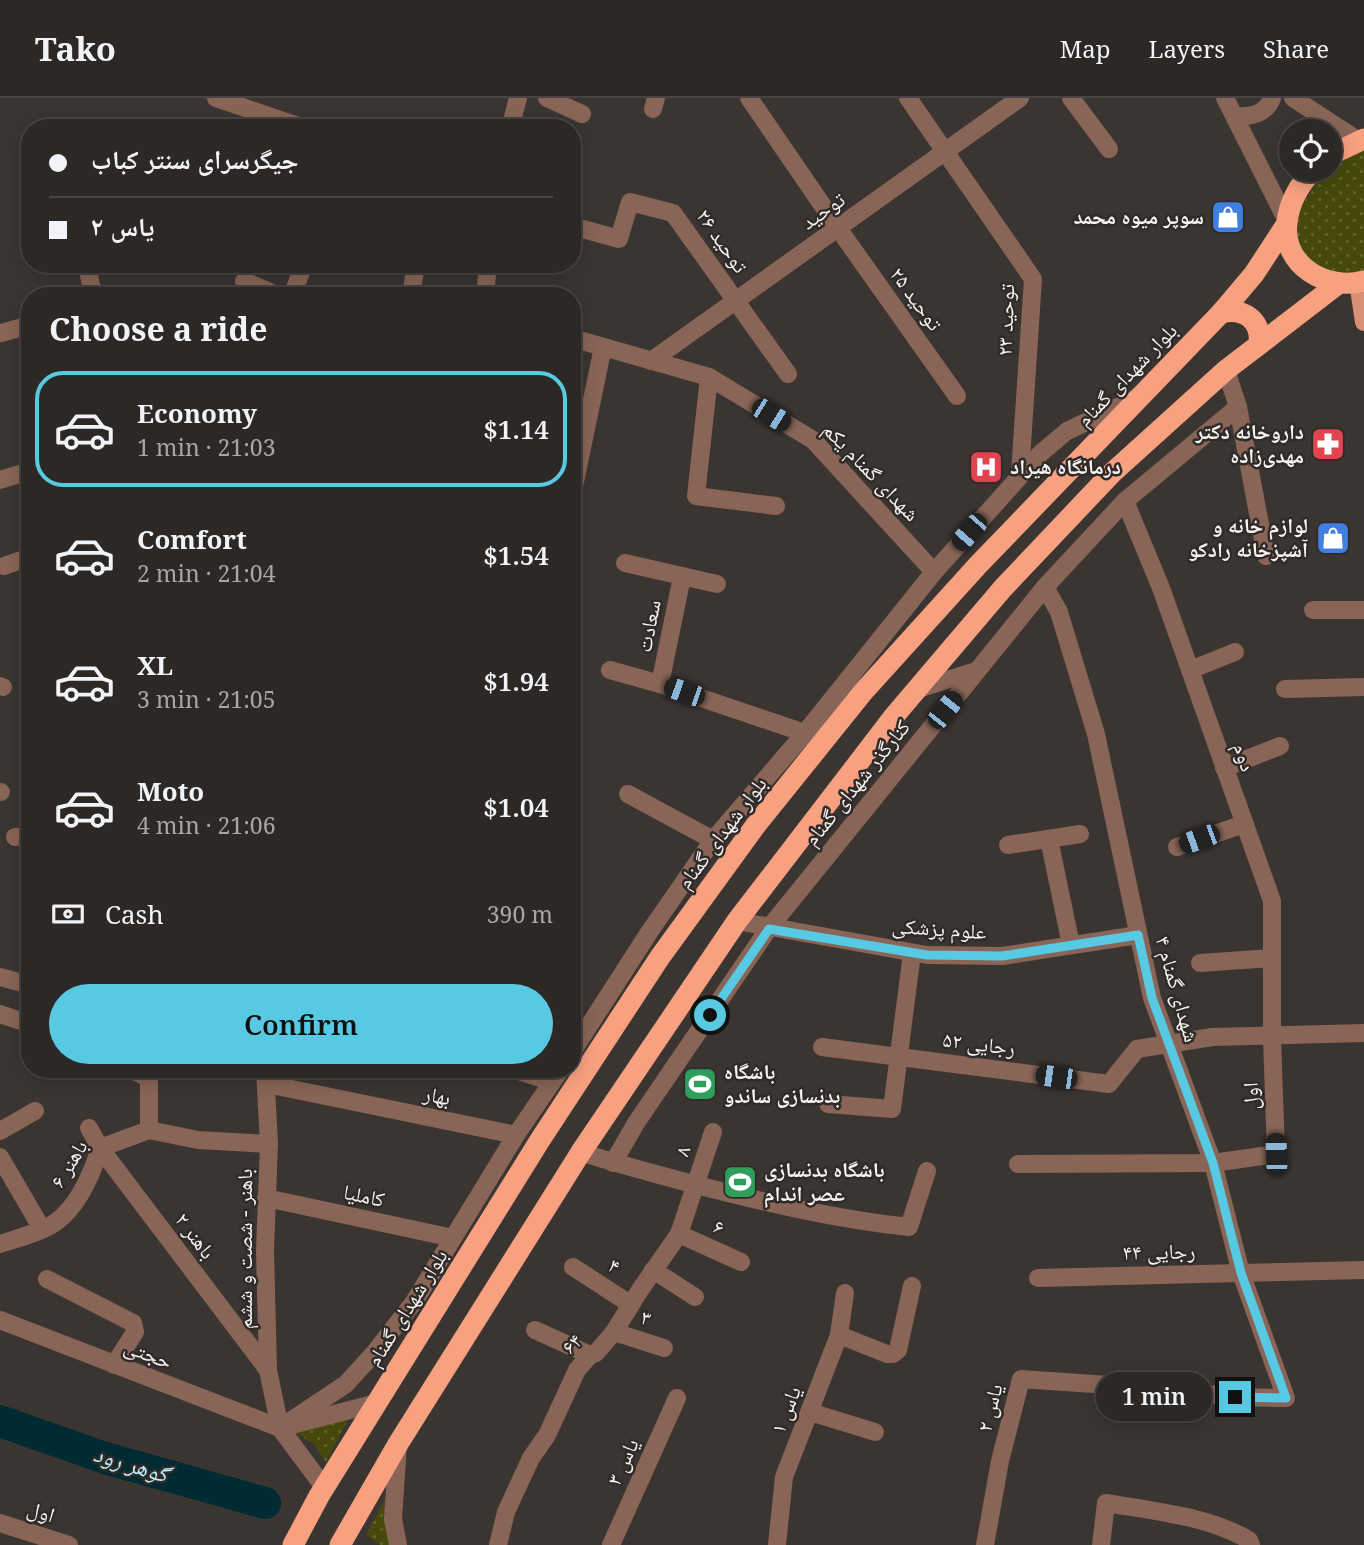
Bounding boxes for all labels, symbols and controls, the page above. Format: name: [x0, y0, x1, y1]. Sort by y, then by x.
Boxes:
text: Tako: [35, 26, 116, 71]
text: Map: [1060, 32, 1111, 65]
text: Layers: [1149, 32, 1225, 65]
text: Share: [1263, 32, 1329, 65]
map controls: [1279, 119, 1342, 182]
button: locate: [1279, 119, 1342, 182]
text: جیگرسرای سنتر کباب: [91, 141, 299, 177]
street label: توحید: [795, 185, 850, 235]
shop icon: سوپر میوه محمد: [1209, 198, 1247, 236]
place label: سوپر میوه محمد: [1073, 202, 1204, 230]
street label: توحید ۲۶: [691, 203, 755, 278]
text: یاس ۲: [91, 208, 154, 244]
street label: توحید ۲۵: [884, 261, 949, 336]
street label: توحید ۲۳: [990, 283, 1020, 357]
text: Choose a ride: [49, 307, 268, 350]
street label: بلوار شهدای گمنام: [1070, 317, 1183, 433]
text: Economy: [137, 395, 257, 431]
car: [748, 395, 795, 435]
icon: car: [53, 398, 116, 461]
text: $1.14: [483, 411, 549, 447]
street label: شهدای گمنام یکم: [817, 416, 926, 528]
place label: داروخانه دکتر مهدی‌زاده: [1195, 417, 1304, 469]
pharmacy icon: داروخانه دکتر مهدی‌زاده: [1309, 425, 1347, 463]
text: 1 min · 21:03: [137, 431, 275, 463]
hospital icon: درمانگاه هیراد: [967, 448, 1005, 486]
place label: درمانگاه هیراد: [1010, 452, 1121, 480]
car: [948, 509, 991, 555]
place label: لوازم خانه و آشپزخانه رادکو: [1188, 511, 1308, 563]
shop icon: لوازم خانه و آشپزخانه رادکو: [1314, 519, 1352, 557]
text: Comfort: [137, 521, 247, 557]
icon: car: [53, 524, 116, 587]
text: $1.54: [483, 537, 549, 573]
text: 2 min · 21:04: [137, 557, 275, 589]
street label: سعادت: [629, 597, 667, 654]
text: XL: [137, 647, 173, 683]
icon: car: [53, 650, 116, 713]
text: $1.94: [483, 663, 549, 699]
car: [661, 675, 708, 709]
text: 3 min · 21:05: [137, 683, 275, 715]
car: [924, 687, 967, 733]
street label: کنارگذر شهدای گمنام: [797, 713, 917, 852]
street label: دوم: [1226, 739, 1263, 775]
street label: بلوار شهدای گمنام: [670, 771, 773, 895]
text: Moto: [137, 773, 204, 809]
icon: car: [53, 776, 116, 839]
text: $1.04: [483, 789, 549, 825]
text: 4 min · 21:06: [137, 809, 275, 841]
car: [1176, 822, 1223, 856]
icon: cash: [49, 895, 87, 933]
text: Cash: [105, 896, 164, 932]
text: 390 m: [487, 898, 553, 930]
street label: علوم پزشکی: [891, 911, 988, 946]
street label: شهدای گمنام ۴: [1148, 932, 1206, 1045]
button: Confirm: [49, 984, 553, 1064]
route start: [694, 999, 726, 1031]
street label: رجایی ۵۲: [941, 1025, 1017, 1061]
place label: باشگاه بدنسازی ساندو: [724, 1057, 840, 1109]
car: [1034, 1064, 1079, 1090]
sports icon: باشگاه بدنسازی ساندو: [681, 1065, 719, 1103]
street label: بهار: [420, 1078, 453, 1111]
street label: اول: [1236, 1082, 1264, 1110]
car: [1265, 1133, 1288, 1175]
street label: باهنر ۶: [43, 1134, 93, 1193]
street label: ۸: [667, 1142, 697, 1160]
place label: باشگاه بدنسازی عصر اندام: [764, 1155, 884, 1208]
sports icon: باشگاه بدنسازی عصر اندام: [721, 1163, 759, 1201]
street label: باهنر - شصت و ششم: [230, 1169, 259, 1329]
street label: کاملیا: [341, 1177, 388, 1213]
street label: باهنر ۲: [169, 1206, 222, 1264]
street label: ۶: [709, 1211, 729, 1241]
street label: رجایی ۴۴: [1122, 1236, 1196, 1266]
street label: بلوار شهدای گمنام: [359, 1243, 454, 1372]
street label: ۴: [603, 1251, 626, 1279]
street label: ۳: [638, 1302, 655, 1332]
street label: ۶۴: [555, 1327, 588, 1360]
street label: حجتی: [120, 1331, 176, 1375]
callout: 1 min: [1095, 1372, 1210, 1422]
text: 1 min: [1122, 1380, 1186, 1412]
street label: یاس ۲: [970, 1381, 1009, 1435]
route end: [1219, 1381, 1251, 1413]
street label: یاس ۱: [763, 1382, 807, 1437]
street label: یاس ۳: [599, 1434, 645, 1490]
water label: گوهر رود: [90, 1437, 177, 1491]
street label: اول: [24, 1494, 59, 1529]

